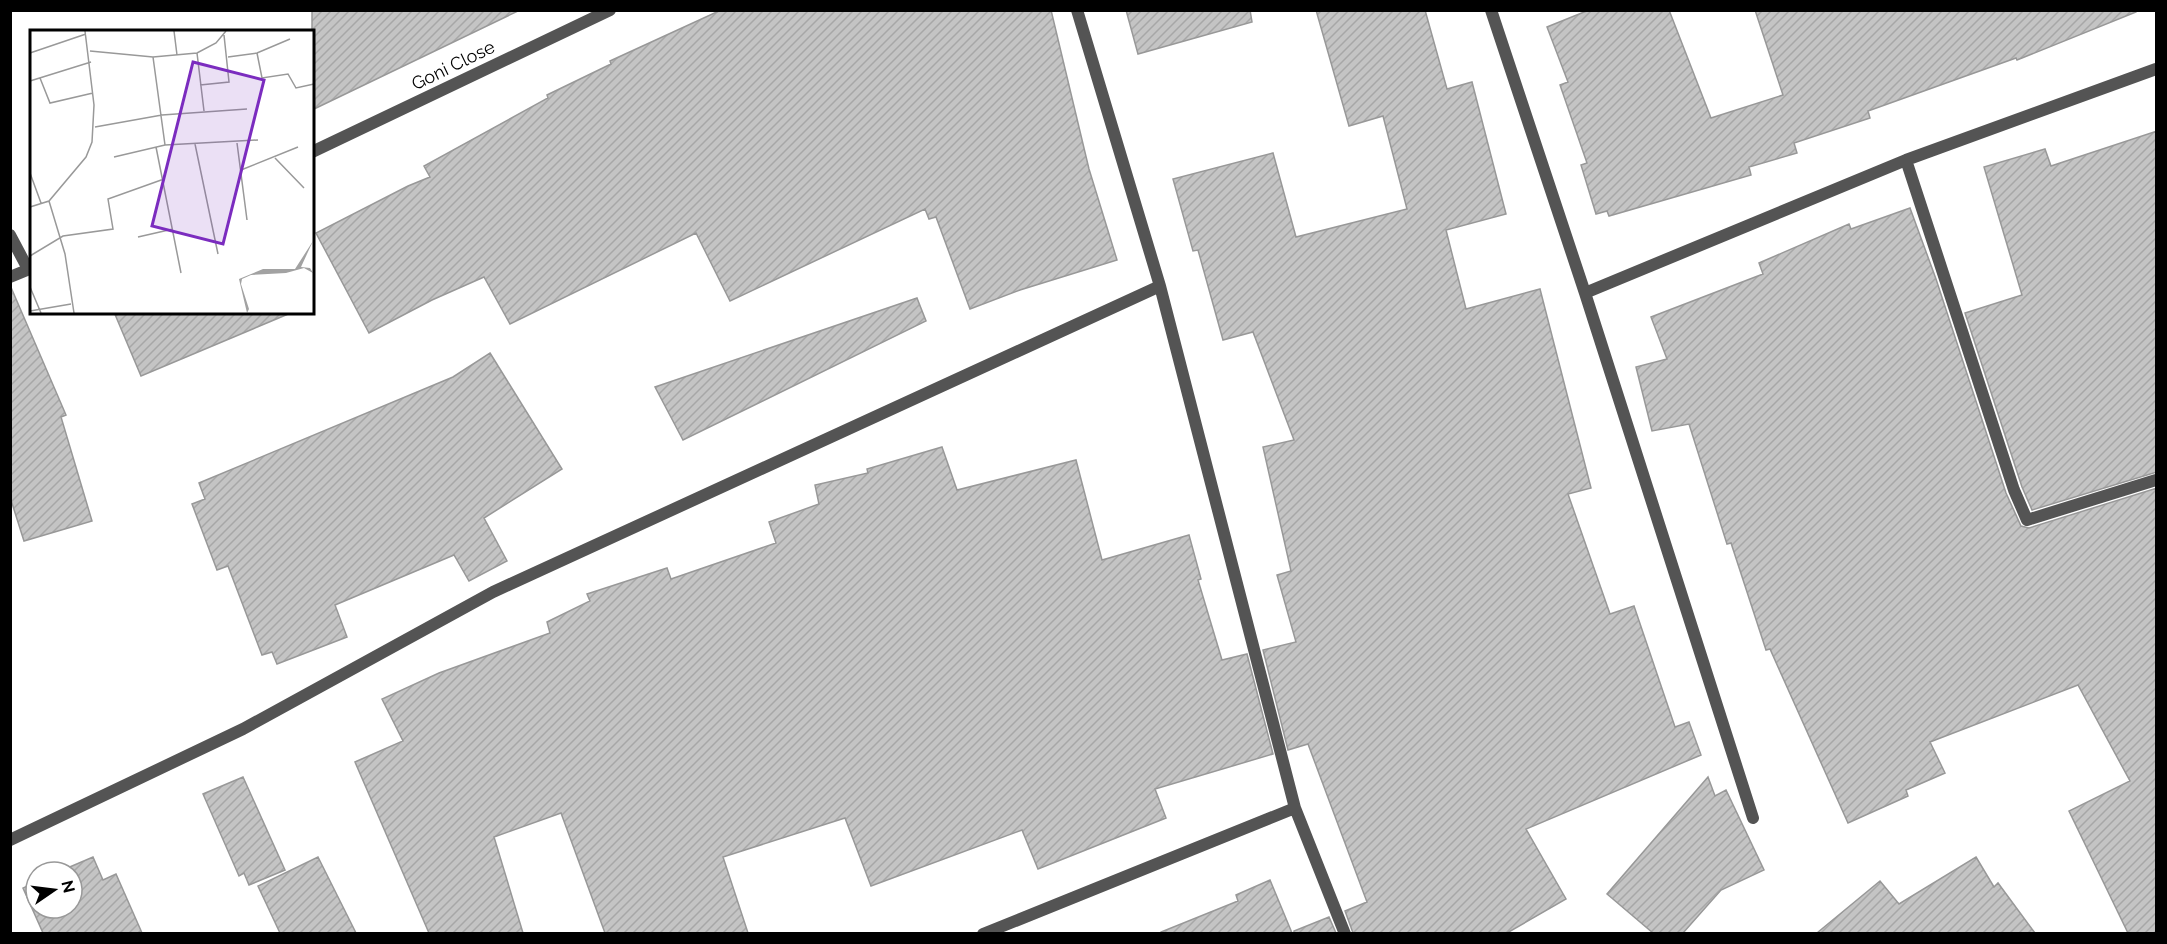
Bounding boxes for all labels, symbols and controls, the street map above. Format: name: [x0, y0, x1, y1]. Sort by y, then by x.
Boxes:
inset map: [30, 30, 314, 314]
street label: Goni Close: [408, 36, 498, 94]
north arrow: [24, 860, 84, 920]
text: N: [57, 878, 79, 895]

